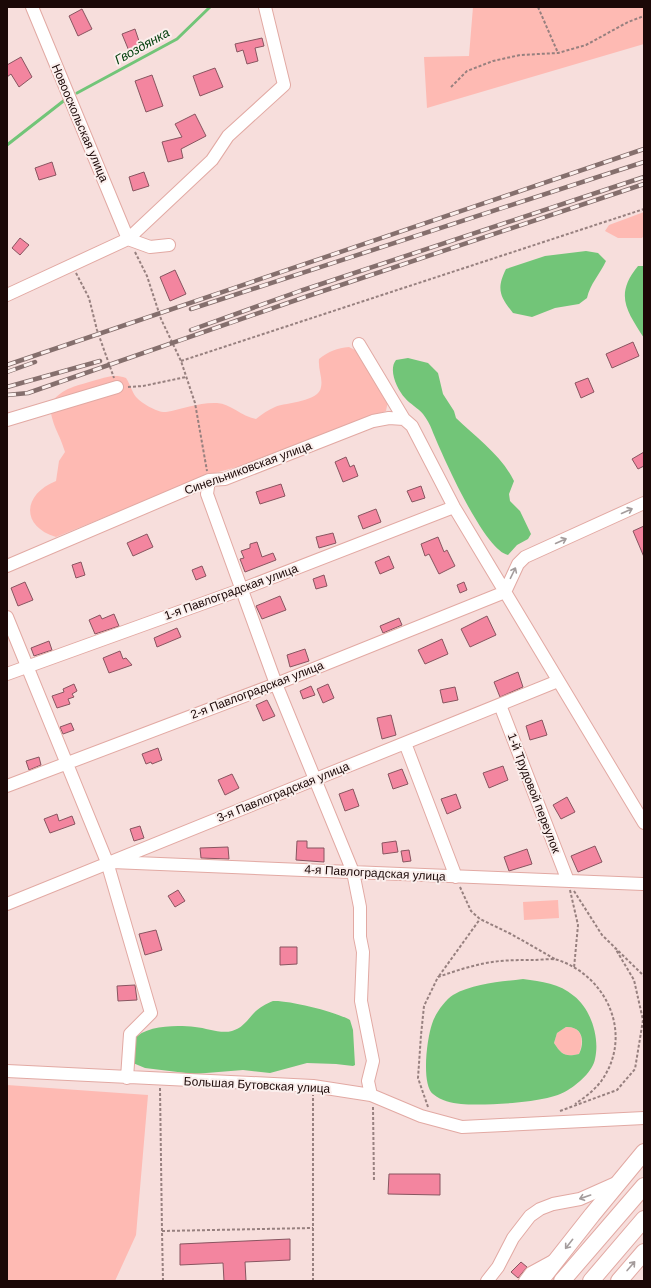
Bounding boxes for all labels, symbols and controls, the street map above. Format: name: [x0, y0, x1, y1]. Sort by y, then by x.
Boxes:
water label: Гвоздянка: [112, 25, 172, 67]
street label: Новооскольская улица: [49, 62, 111, 184]
street label: Синельниковская улица: [183, 438, 314, 498]
one-way arrow: [620, 507, 632, 514]
one-way arrow: [555, 537, 567, 545]
street label: 1-я Павлоградская улица: [162, 561, 300, 623]
one-way arrow: [510, 568, 518, 580]
street label: 2-я Павлоградская улица: [188, 658, 326, 722]
street label: 1-й Трудовой переулок: [505, 731, 564, 856]
street label: 3-я Павлоградская улица: [215, 759, 351, 825]
street label: 4-я Павлоградская улица: [304, 862, 446, 884]
street label: Большая Бутовская улица: [183, 1074, 331, 1096]
one-way arrow: [578, 1194, 591, 1201]
one-way arrow: [565, 1238, 574, 1249]
one-way arrow: [627, 1261, 636, 1272]

